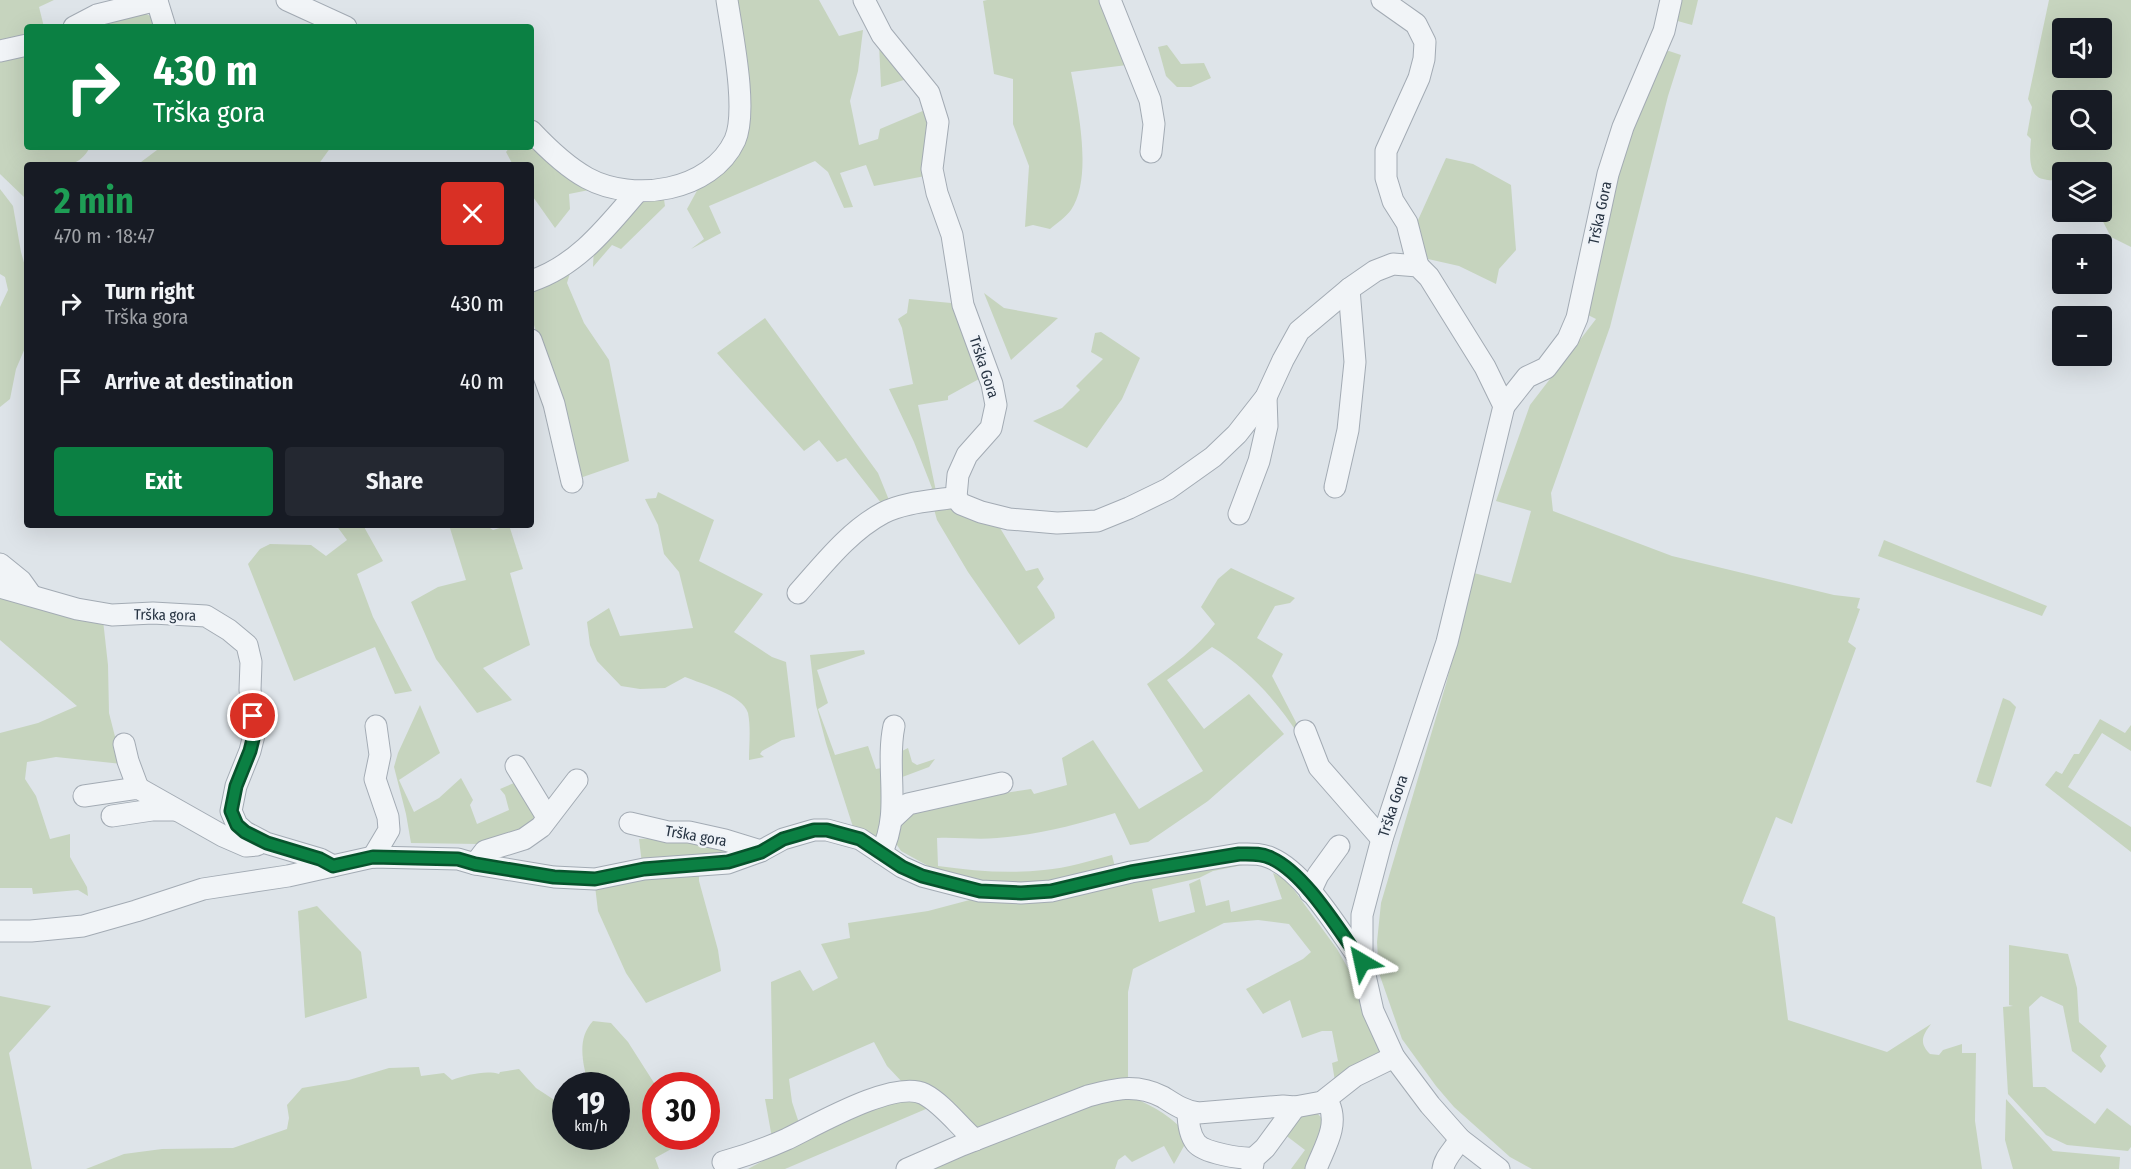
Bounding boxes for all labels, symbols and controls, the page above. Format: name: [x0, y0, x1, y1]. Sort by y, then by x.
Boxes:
map controls: [2052, 18, 2112, 366]
button: sound: [2052, 18, 2112, 78]
text: 430 m: [153, 46, 258, 96]
icon: right: [54, 48, 132, 126]
button: search: [2052, 90, 2112, 150]
text: Trška gora: [153, 97, 265, 129]
button: layers: [2052, 162, 2112, 222]
text: 2 min: [54, 179, 134, 223]
street label: Trška Gora: [1585, 180, 1615, 246]
button: close: [441, 182, 504, 245]
text: 470 m · 18:47: [54, 224, 155, 248]
button: +: [2052, 234, 2112, 294]
text: Turn right: [105, 278, 194, 305]
icon: right: [54, 287, 87, 320]
text: 430 m: [450, 290, 504, 317]
text: Trška gora: [105, 305, 188, 329]
button: −: [2052, 306, 2112, 366]
street label: Trška Gora: [966, 334, 1002, 400]
icon: arrive: [54, 365, 87, 398]
text: Arrive at destination: [105, 368, 293, 395]
text: 40 m: [460, 368, 504, 395]
button: Exit: [54, 447, 273, 516]
button: Share: [285, 447, 504, 516]
street label: Trška gora: [134, 605, 196, 625]
pin: [227, 690, 278, 741]
icon: arrive: [236, 699, 269, 732]
street label: Trška Gora: [1375, 773, 1411, 839]
street label: Trška gora: [664, 822, 728, 850]
position arrow: [1330, 930, 1394, 994]
speed limit sign: 30: [642, 1072, 720, 1150]
text: 19: [577, 1086, 605, 1122]
text: km/h: [574, 1117, 608, 1135]

